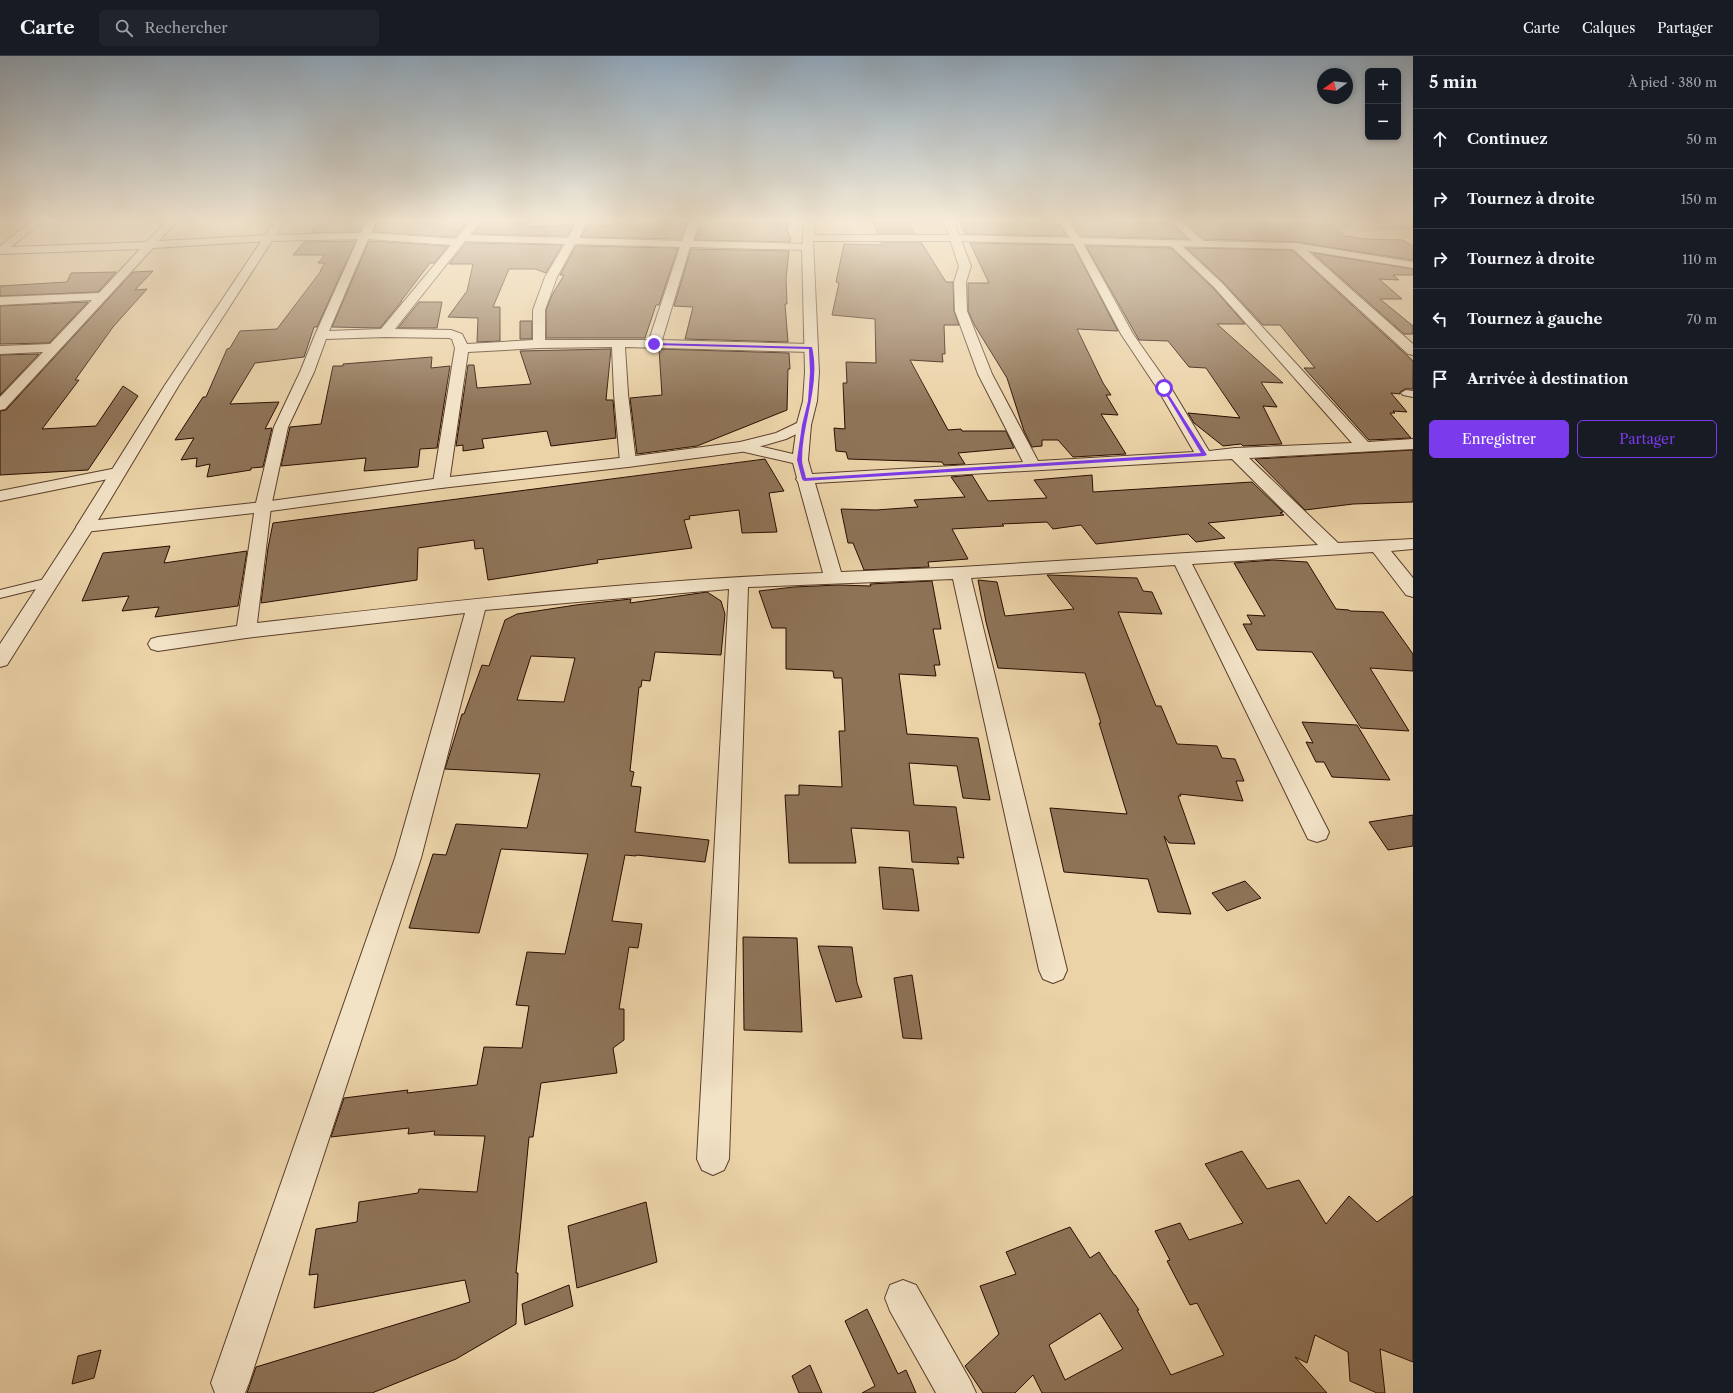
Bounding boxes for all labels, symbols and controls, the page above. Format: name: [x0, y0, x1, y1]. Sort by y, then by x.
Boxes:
search box: [99, 10, 379, 46]
text: Carte: [20, 16, 75, 39]
icon: search: [113, 17, 135, 39]
text: Rechercher: [145, 18, 228, 37]
text: Carte: [1523, 19, 1560, 37]
text: Calques: [1582, 19, 1635, 37]
text: Partager: [1657, 19, 1713, 37]
north arrow: [1317, 68, 1353, 104]
map controls: [1365, 68, 1401, 140]
button: +: [1365, 68, 1401, 104]
text: 5 min: [1429, 72, 1477, 92]
text: À pied · 380 m: [1628, 74, 1717, 90]
button: −: [1365, 104, 1401, 140]
icon: ahead: [1429, 128, 1451, 150]
text: Continuez: [1467, 129, 1548, 148]
text: 50 m: [1686, 131, 1717, 147]
icon: right: [1429, 188, 1451, 210]
text: Tournez à droite: [1467, 189, 1595, 208]
text: 150 m: [1681, 191, 1717, 207]
icon: right: [1429, 248, 1451, 270]
text: Tournez à droite: [1467, 249, 1595, 268]
text: 110 m: [1682, 251, 1717, 267]
icon: left: [1429, 308, 1451, 330]
text: Tournez à gauche: [1467, 309, 1603, 328]
text: 70 m: [1687, 311, 1717, 327]
route end: [645, 335, 663, 353]
icon: arrive: [1429, 368, 1451, 390]
text: Arrivée à destination: [1467, 369, 1629, 388]
route start: [1155, 379, 1173, 397]
button: Enregistrer: [1429, 420, 1569, 458]
button: Partager: [1577, 420, 1717, 458]

